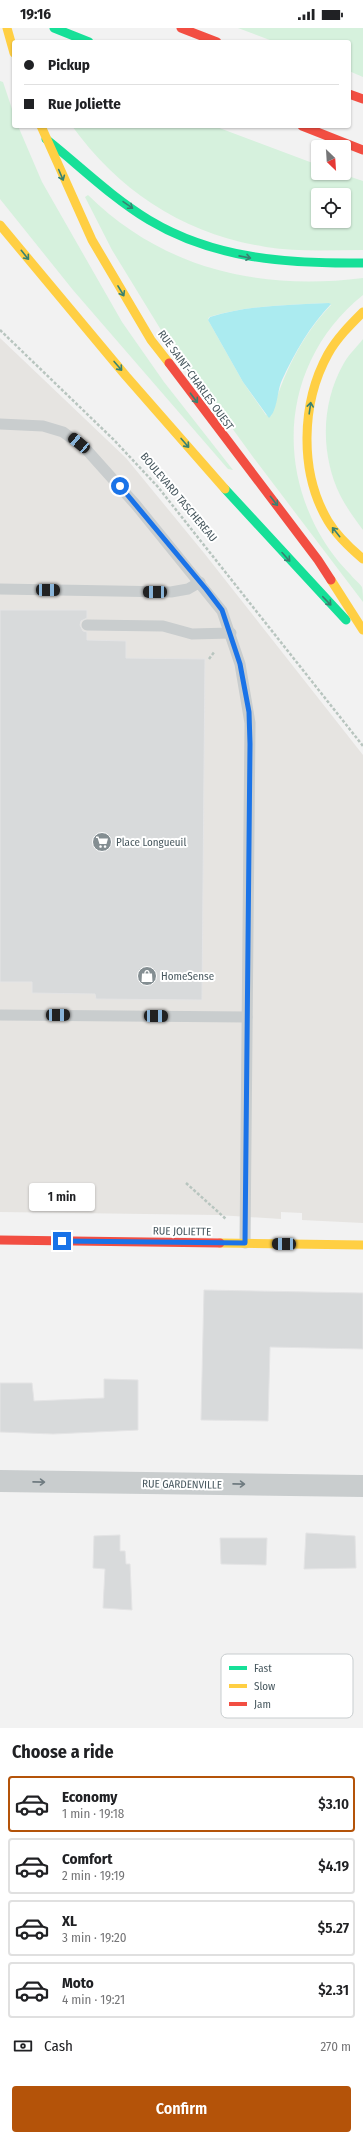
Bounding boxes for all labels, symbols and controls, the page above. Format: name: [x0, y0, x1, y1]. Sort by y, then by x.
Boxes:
text: 19:16: [20, 5, 51, 23]
text: Pickup: [48, 56, 90, 74]
text: Rue Joliette: [48, 95, 121, 113]
north arrow: [311, 140, 351, 180]
map controls: [311, 140, 351, 228]
one-way arrow: [58, 169, 66, 181]
button: locate: [311, 188, 351, 228]
one-way arrow: [122, 201, 133, 209]
one-way arrow: [20, 249, 29, 260]
one-way arrow: [239, 253, 252, 261]
one-way arrow: [117, 285, 125, 297]
street label: RUE SAINT-CHARLES OUEST: [155, 328, 237, 433]
one-way arrow: [113, 361, 123, 371]
one-way arrow: [190, 392, 198, 403]
one-way arrow: [306, 402, 314, 415]
car: [66, 431, 92, 455]
one-way arrow: [180, 438, 190, 448]
street label: BOULEVARD TASCHEREAU: [138, 450, 220, 544]
route start: [111, 477, 129, 495]
one-way arrow: [269, 495, 278, 506]
one-way arrow: [331, 526, 340, 537]
one-way arrow: [281, 552, 290, 562]
car: [36, 584, 60, 596]
car: [143, 586, 167, 598]
one-way arrow: [322, 596, 332, 606]
supermarket icon: Place Longueuil: [91, 831, 113, 853]
place label: Place Longueuil: [116, 836, 186, 849]
shop icon: HomeSense: [136, 965, 158, 987]
place label: HomeSense: [161, 970, 214, 983]
car: [46, 1009, 70, 1021]
car: [144, 1010, 168, 1022]
callout: 1 min: [29, 1183, 95, 1211]
text: 1 min: [48, 1189, 76, 1204]
street label: RUE JOLIETTE: [153, 1224, 211, 1239]
route end: [53, 1232, 71, 1250]
car: [272, 1238, 296, 1250]
street label: RUE GARDENVILLE: [142, 1477, 222, 1492]
one-way arrow: [32, 1478, 45, 1486]
one-way arrow: [232, 1480, 245, 1488]
legend: [221, 1654, 353, 1718]
text: Fast: [254, 1662, 272, 1675]
text: Slow: [254, 1680, 275, 1693]
text: Jam: [254, 1698, 271, 1711]
text: Choose a ride: [12, 1741, 114, 1763]
icon: car: [14, 1786, 50, 1822]
text: Economy: [62, 1788, 117, 1806]
text: $3.10: [318, 1795, 349, 1813]
text: 1 min · 19:18: [62, 1806, 124, 1821]
icon: car: [14, 1848, 50, 1884]
text: Comfort: [62, 1850, 113, 1868]
text: $4.19: [318, 1857, 349, 1875]
text: 2 min · 19:19: [62, 1868, 125, 1883]
icon: car: [14, 1910, 50, 1946]
text: XL: [62, 1912, 77, 1930]
text: $5.27: [318, 1919, 349, 1937]
text: 3 min · 19:20: [62, 1930, 127, 1945]
icon: car: [14, 1972, 50, 2008]
text: Moto: [62, 1974, 94, 1992]
text: $2.31: [318, 1981, 349, 1999]
text: 4 min · 19:21: [62, 1992, 125, 2007]
icon: cash: [12, 2035, 34, 2057]
text: Cash: [44, 2037, 73, 2055]
text: 270 m: [320, 2039, 351, 2054]
button: Confirm: [12, 2086, 351, 2132]

